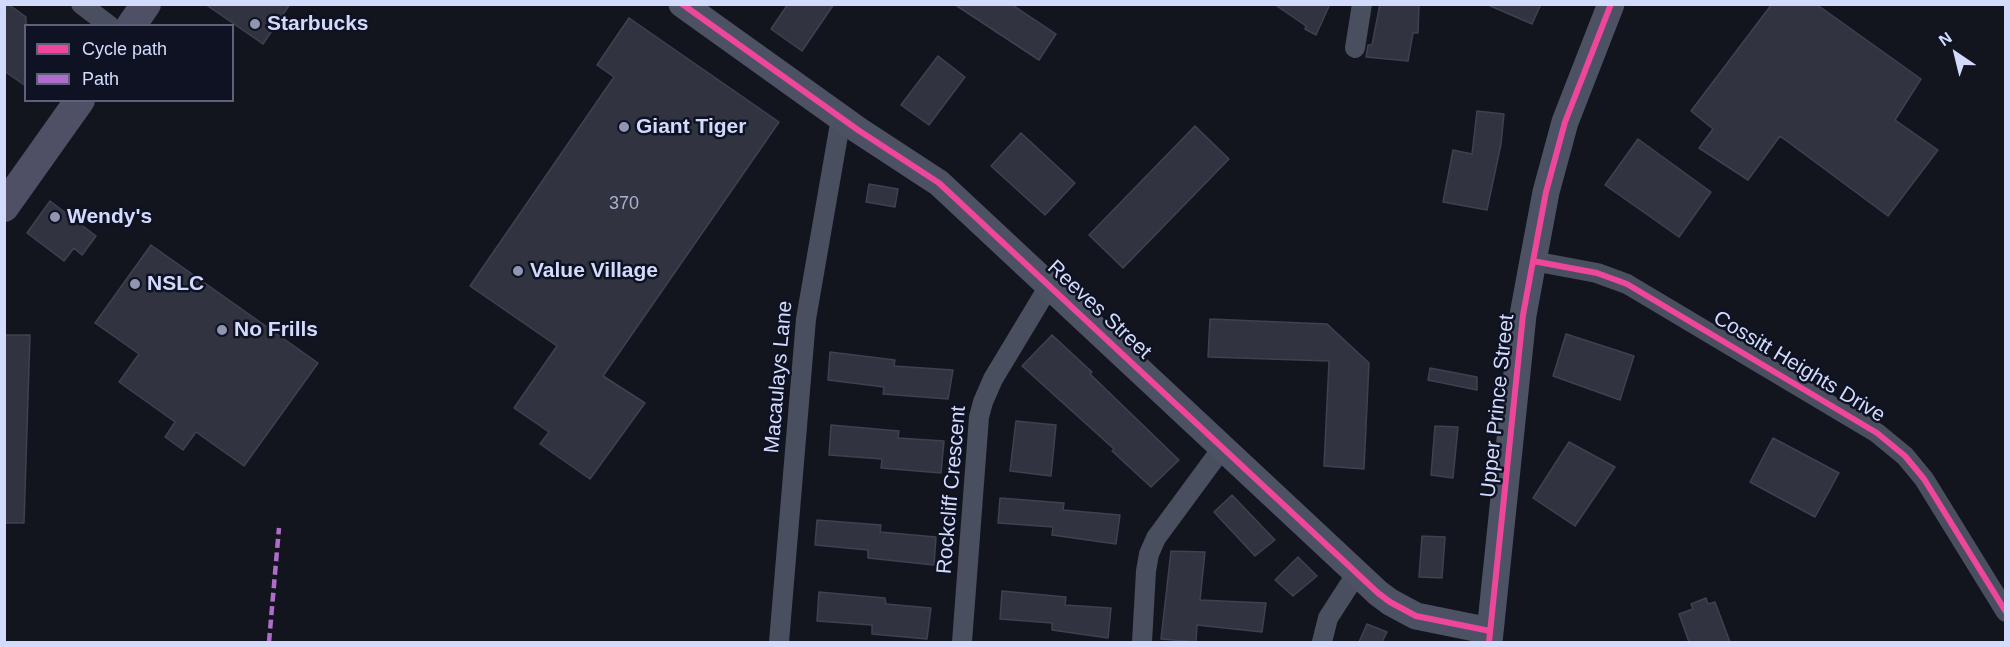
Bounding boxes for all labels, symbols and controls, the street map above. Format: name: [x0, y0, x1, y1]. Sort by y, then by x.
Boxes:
place label: Starbucks: [267, 11, 369, 37]
marker: Starbucks: [248, 17, 262, 31]
legend: [24, 24, 234, 102]
north arrow: [1926, 24, 1986, 84]
text: N: [1936, 29, 1955, 49]
text: Cycle path: [82, 39, 167, 59]
text: Path: [82, 69, 119, 89]
place label: Giant Tiger: [636, 114, 746, 140]
marker: Giant Tiger: [617, 120, 631, 134]
house number: 370: [609, 193, 639, 215]
place label: Wendy's: [67, 204, 152, 230]
marker: Wendy's: [48, 210, 62, 224]
street label: Reeves Street: [1042, 255, 1156, 365]
place label: Value Village: [530, 258, 658, 284]
marker: Value Village: [511, 264, 525, 278]
place label: NSLC: [147, 271, 204, 297]
marker: NSLC: [128, 277, 142, 291]
street label: Macaulays Lane: [760, 300, 798, 454]
street label: Cossitt Heights Drive: [1708, 306, 1890, 428]
street label: Upper Prince Street: [1476, 313, 1520, 499]
place label: No Frills: [234, 317, 318, 343]
marker: No Frills: [215, 323, 229, 337]
street label: Rockcliff Crescent: [932, 405, 972, 575]

